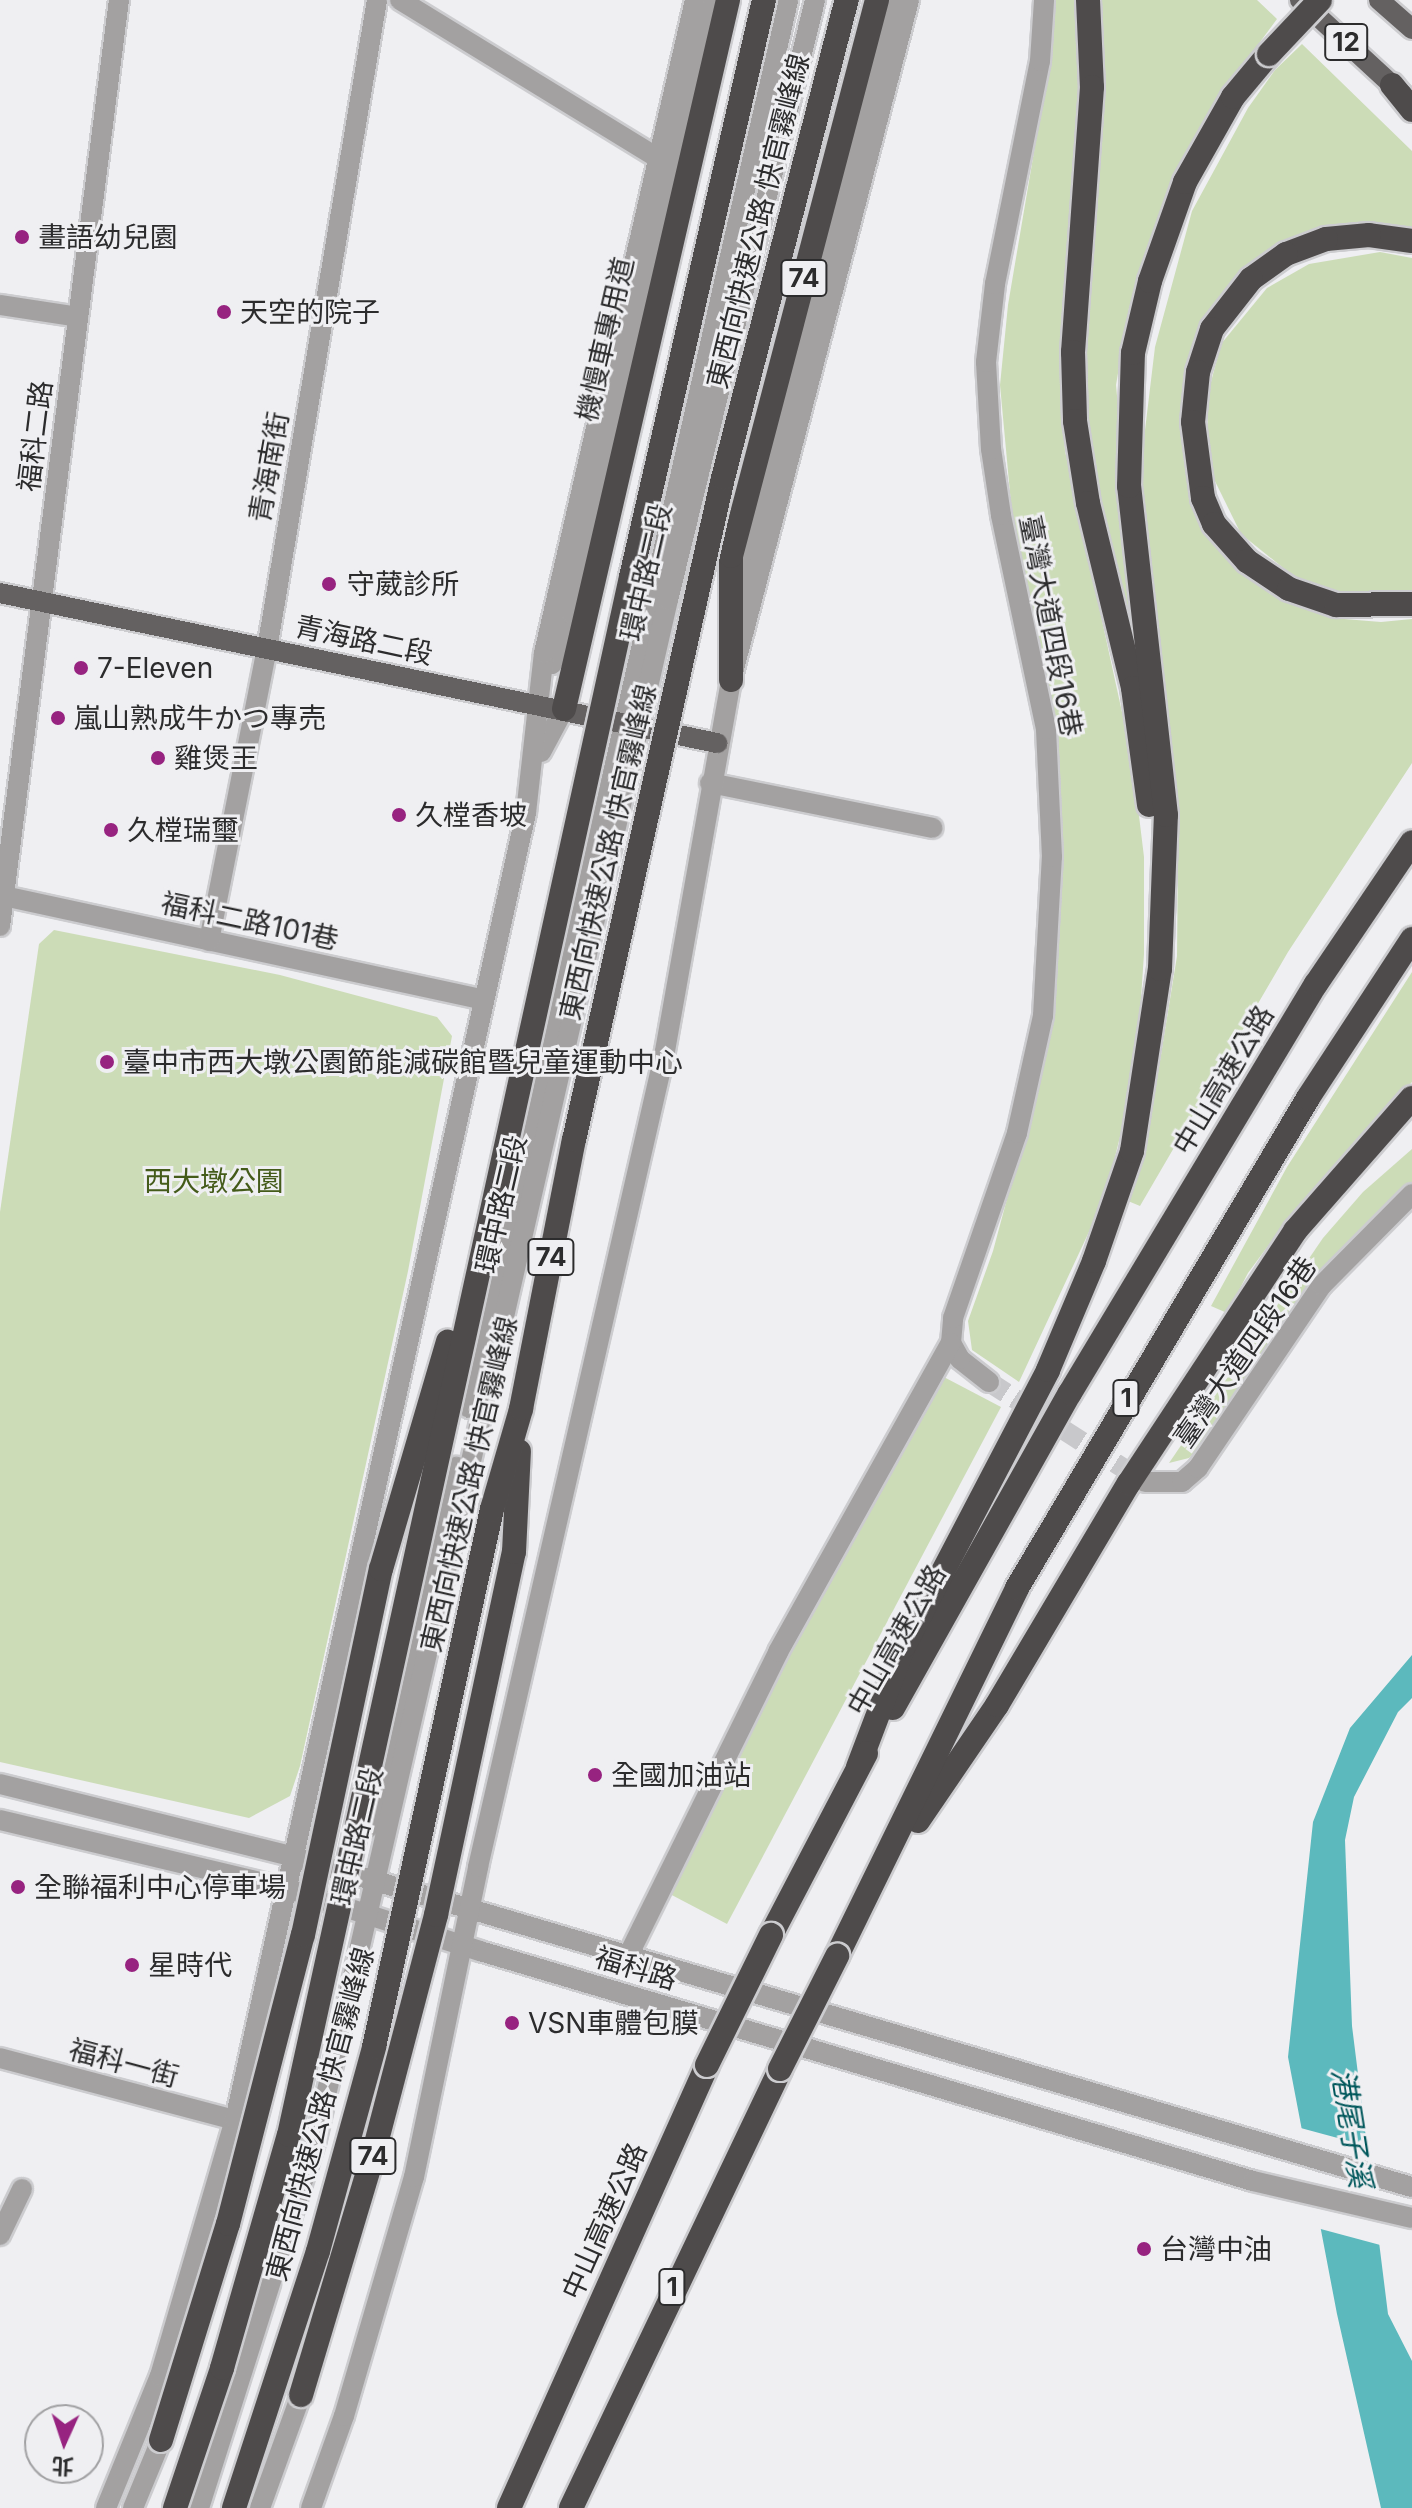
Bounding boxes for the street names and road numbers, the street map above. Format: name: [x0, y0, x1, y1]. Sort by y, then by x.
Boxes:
road number: 12: [1324, 20, 1368, 64]
street label: 東西向快速公路 快官霧峰線: [700, 50, 816, 392]
street label: 機慢車專用道: [570, 253, 640, 425]
road number: 74: [780, 256, 828, 300]
street label: 福科二路: [12, 378, 58, 494]
street label: 青海南街: [243, 409, 295, 525]
street label: 環中路二段: [614, 500, 678, 644]
street label: 臺灣大道四段16巷: [1013, 512, 1089, 740]
street label: 青海路二段: [292, 609, 436, 671]
street label: 東西向快速公路 快官霧峰線: [553, 681, 663, 1023]
street label: 福科二路101巷: [158, 886, 342, 956]
street label: 中山高速公路: [1165, 999, 1281, 1161]
street label: 環中路二段: [469, 1132, 533, 1276]
road number: 74: [527, 1235, 575, 1279]
street label: 臺灣大道四段16巷: [1167, 1250, 1323, 1454]
street label: 東西向快速公路 快官霧峰線: [414, 1313, 524, 1655]
road number: 1: [1112, 1376, 1140, 1420]
street label: 中山高速公路: [839, 1559, 953, 1721]
street label: 環中路二段: [325, 1764, 389, 1908]
street label: 福科路: [591, 1940, 681, 1996]
street label: 東西向快速公路 快官霧峰線: [259, 1944, 381, 2284]
street label: 福科一街: [66, 2032, 182, 2094]
road number: 74: [349, 2134, 397, 2178]
street label: 中山高速公路: [554, 2137, 654, 2305]
road number: 1: [658, 2265, 686, 2309]

